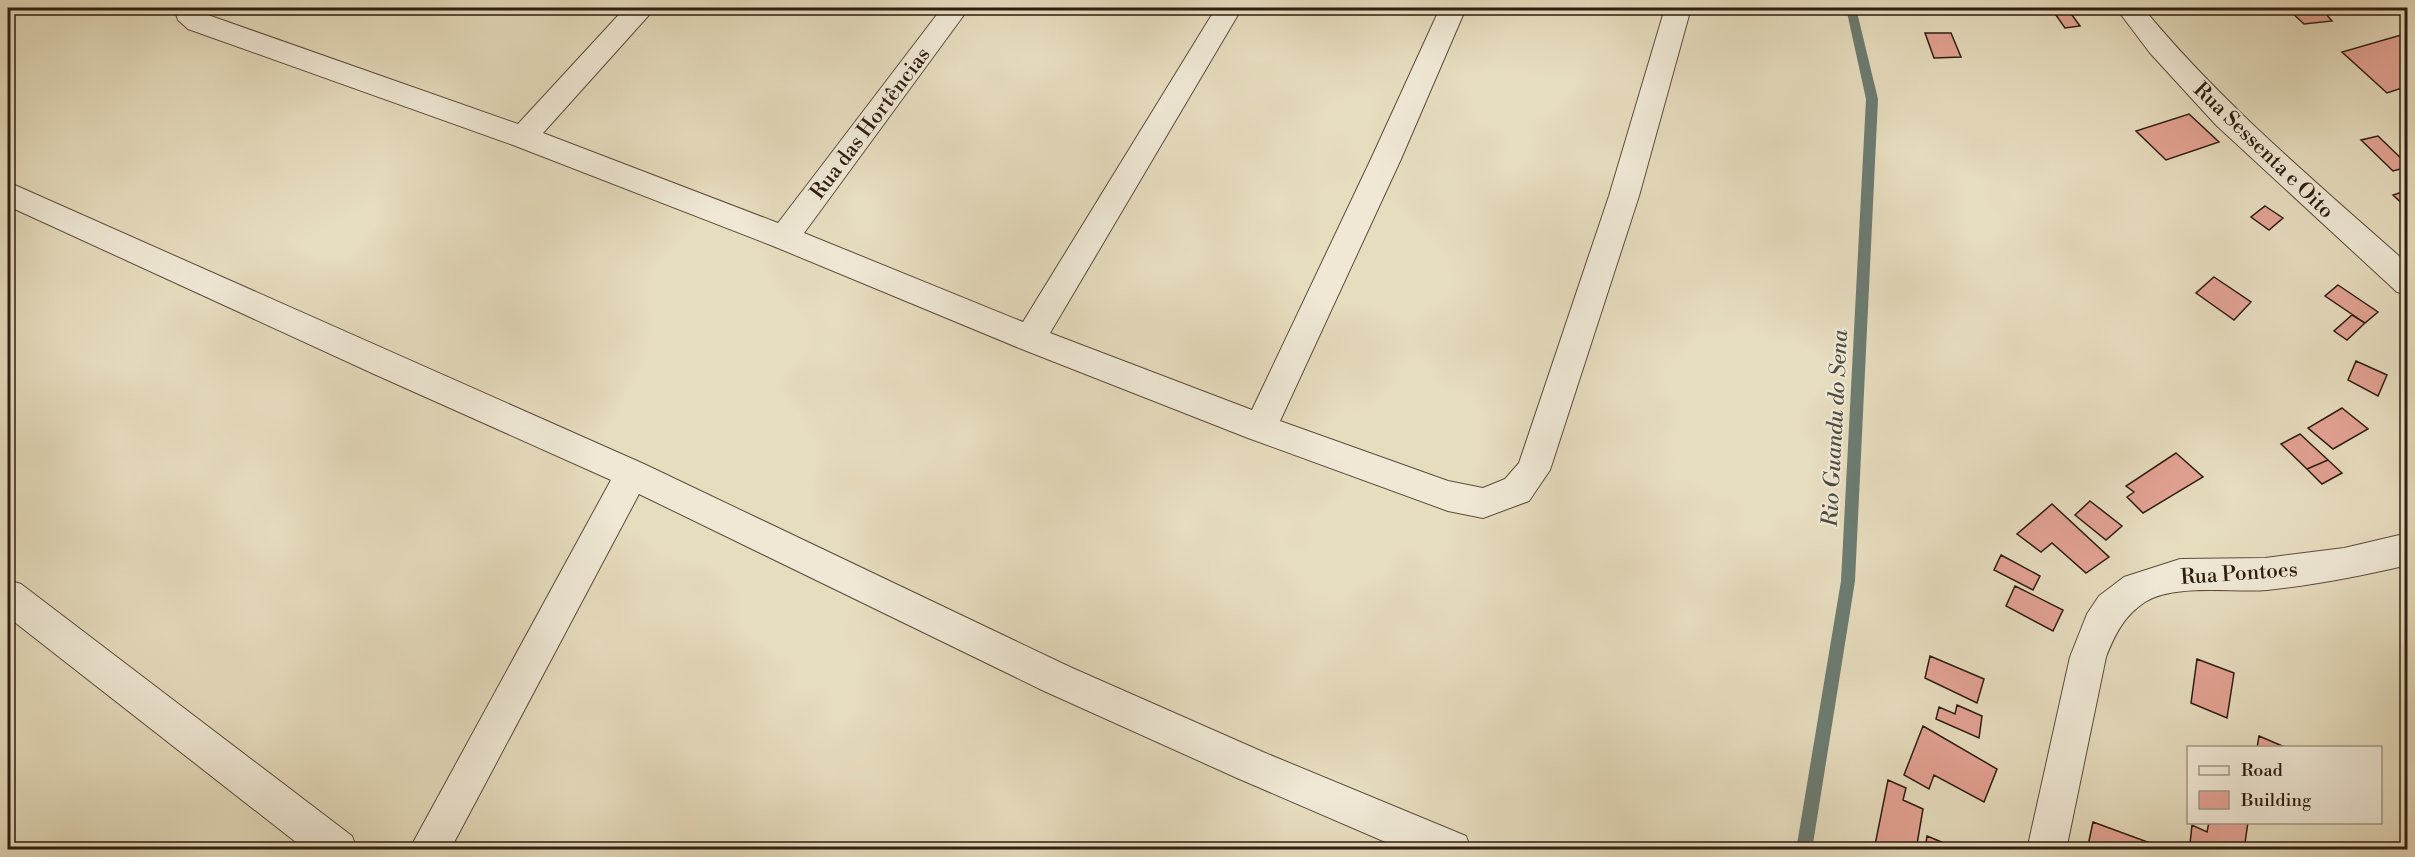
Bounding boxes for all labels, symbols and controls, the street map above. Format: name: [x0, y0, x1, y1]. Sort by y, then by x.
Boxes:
street label: Rua das Hortências: [805, 42, 936, 205]
street label: Rua Sessenta e Oito: [2188, 77, 2339, 224]
water label: Rio Guandu do Sena: [1817, 328, 1854, 528]
street label: Rua Pontoes: [2180, 557, 2299, 591]
legend: [2187, 746, 2382, 824]
text: Road: [2241, 759, 2284, 782]
text: Building: [2240, 789, 2312, 812]

